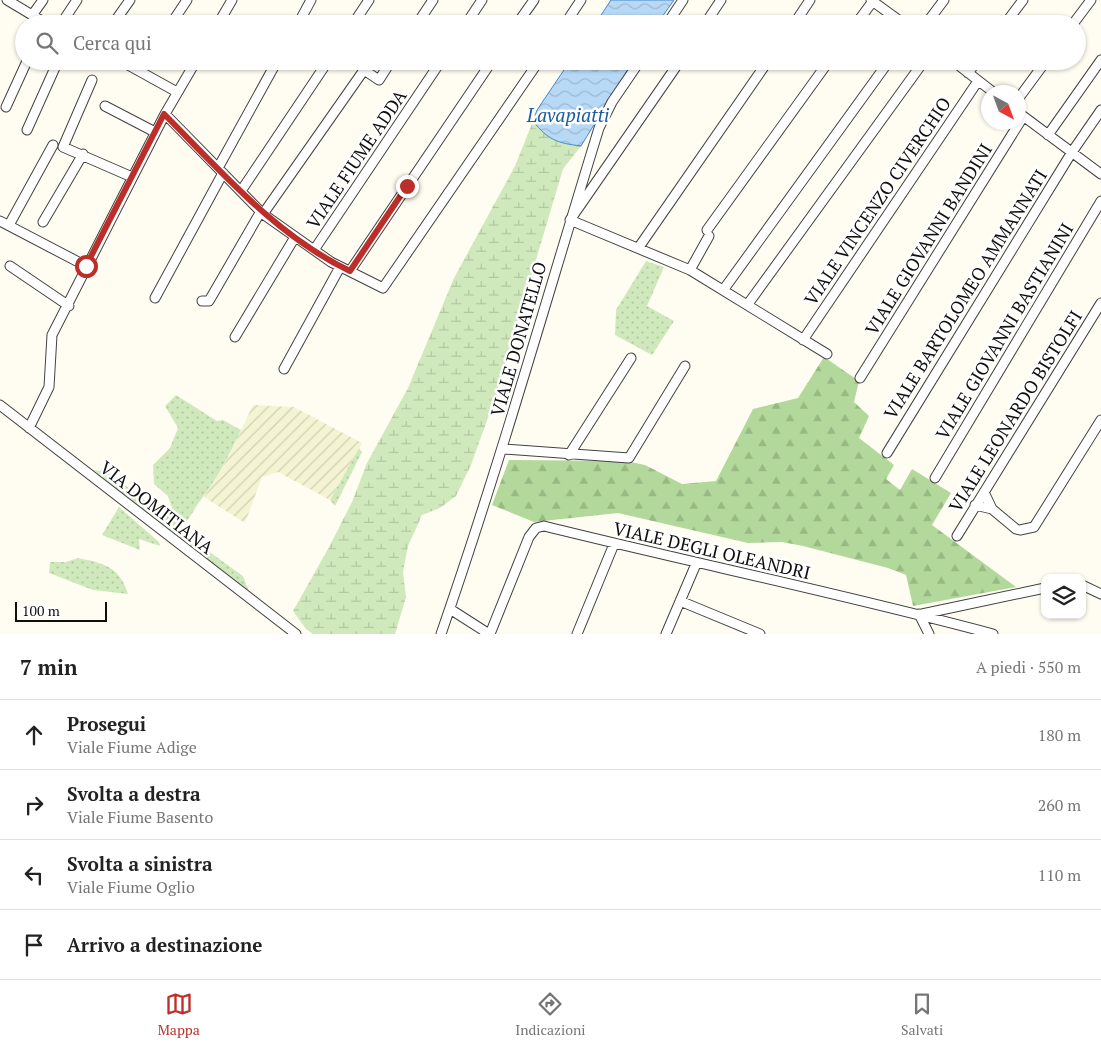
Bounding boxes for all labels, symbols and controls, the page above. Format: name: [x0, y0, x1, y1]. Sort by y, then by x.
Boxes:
search box: [15, 15, 1086, 70]
icon: search: [33, 29, 61, 57]
text: Cerca qui: [73, 30, 152, 55]
street label: VIALE FIUME ADDA: [300, 84, 412, 233]
north arrow: [981, 85, 1026, 130]
street label: VIALE VINCENZO CIVERCHIO: [798, 92, 956, 310]
water label: Lavapiatti: [526, 102, 610, 127]
street label: VIALE GIOVANNI BANDINI: [859, 139, 997, 339]
street label: VIALE BARTOLOMEO AMMANNATI: [878, 165, 1052, 423]
route end: [396, 175, 419, 198]
street label: VIALE GIOVANNI BASTIANINI: [930, 218, 1078, 444]
route start: [75, 255, 98, 278]
street label: VIALE DONATELLO: [484, 259, 552, 419]
street label: VIALE LEONARDO BISTOLFI: [943, 305, 1087, 517]
street label: VIA DOMITIANA: [95, 455, 219, 559]
street label: VIALE DEGLI OLEANDRI: [611, 516, 813, 584]
map controls: [1041, 574, 1086, 619]
button: layers: [1041, 574, 1086, 619]
scale bar: [15, 599, 108, 622]
text: 100 m: [22, 601, 60, 620]
text: 7 min: [20, 653, 77, 681]
text: A piedi · 550 m: [976, 656, 1081, 678]
text: Prosegui: [67, 711, 146, 736]
icon: ahead: [20, 721, 48, 749]
text: 180 m: [1038, 724, 1081, 746]
text: Viale Fiume Adige: [67, 736, 197, 758]
text: Svolta a destra: [67, 781, 201, 806]
icon: right: [20, 791, 48, 819]
text: 260 m: [1038, 794, 1081, 816]
text: Viale Fiume Basento: [67, 806, 213, 828]
text: Svolta a sinistra: [67, 851, 213, 876]
icon: left: [20, 861, 48, 889]
text: 110 m: [1038, 864, 1081, 886]
text: Viale Fiume Oglio: [67, 876, 195, 898]
icon: arrive: [20, 931, 48, 959]
text: Arrivo a destinazione: [67, 932, 262, 957]
tab: Mappa: [158, 990, 200, 1039]
tab: Indicazioni: [515, 990, 585, 1039]
tab: Salvati: [901, 990, 943, 1039]

